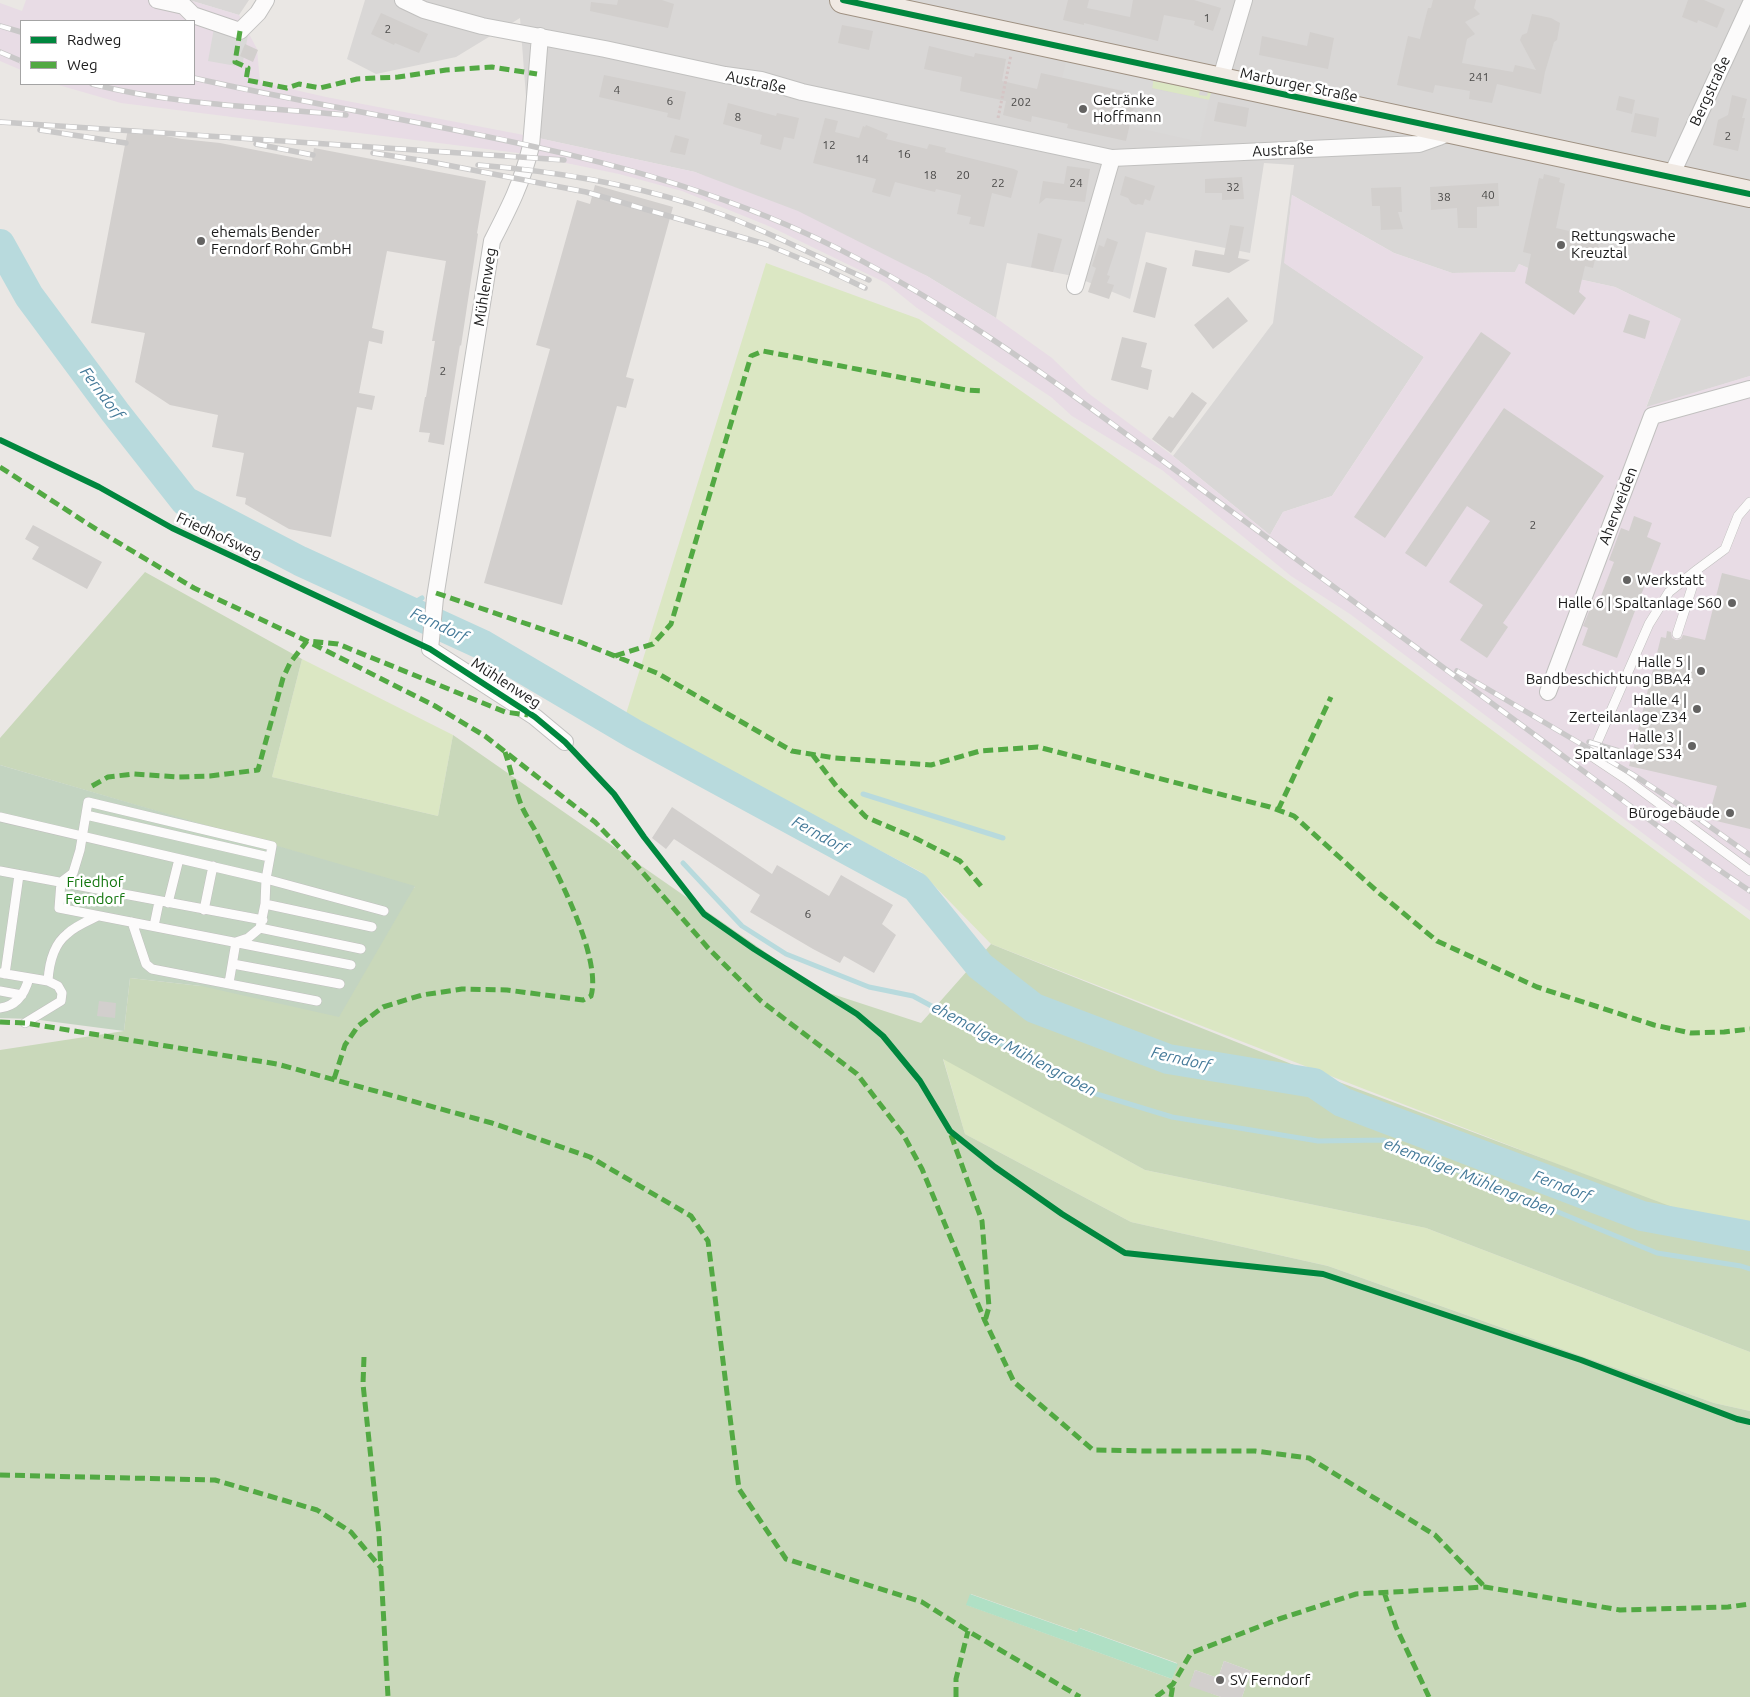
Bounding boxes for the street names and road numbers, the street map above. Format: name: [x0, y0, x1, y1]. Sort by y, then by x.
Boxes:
street label: Bergstraße: [1686, 53, 1734, 129]
street label: Marburger Straße: [1238, 64, 1360, 106]
street label: Austraße: [724, 67, 788, 97]
street label: Austraße: [1252, 139, 1314, 161]
street label: Mühlenweg: [470, 246, 500, 328]
street label: Aherweiden: [1595, 465, 1641, 547]
street label: Friedhofsweg: [173, 508, 265, 564]
street label: Mühlenweg: [468, 654, 544, 712]

